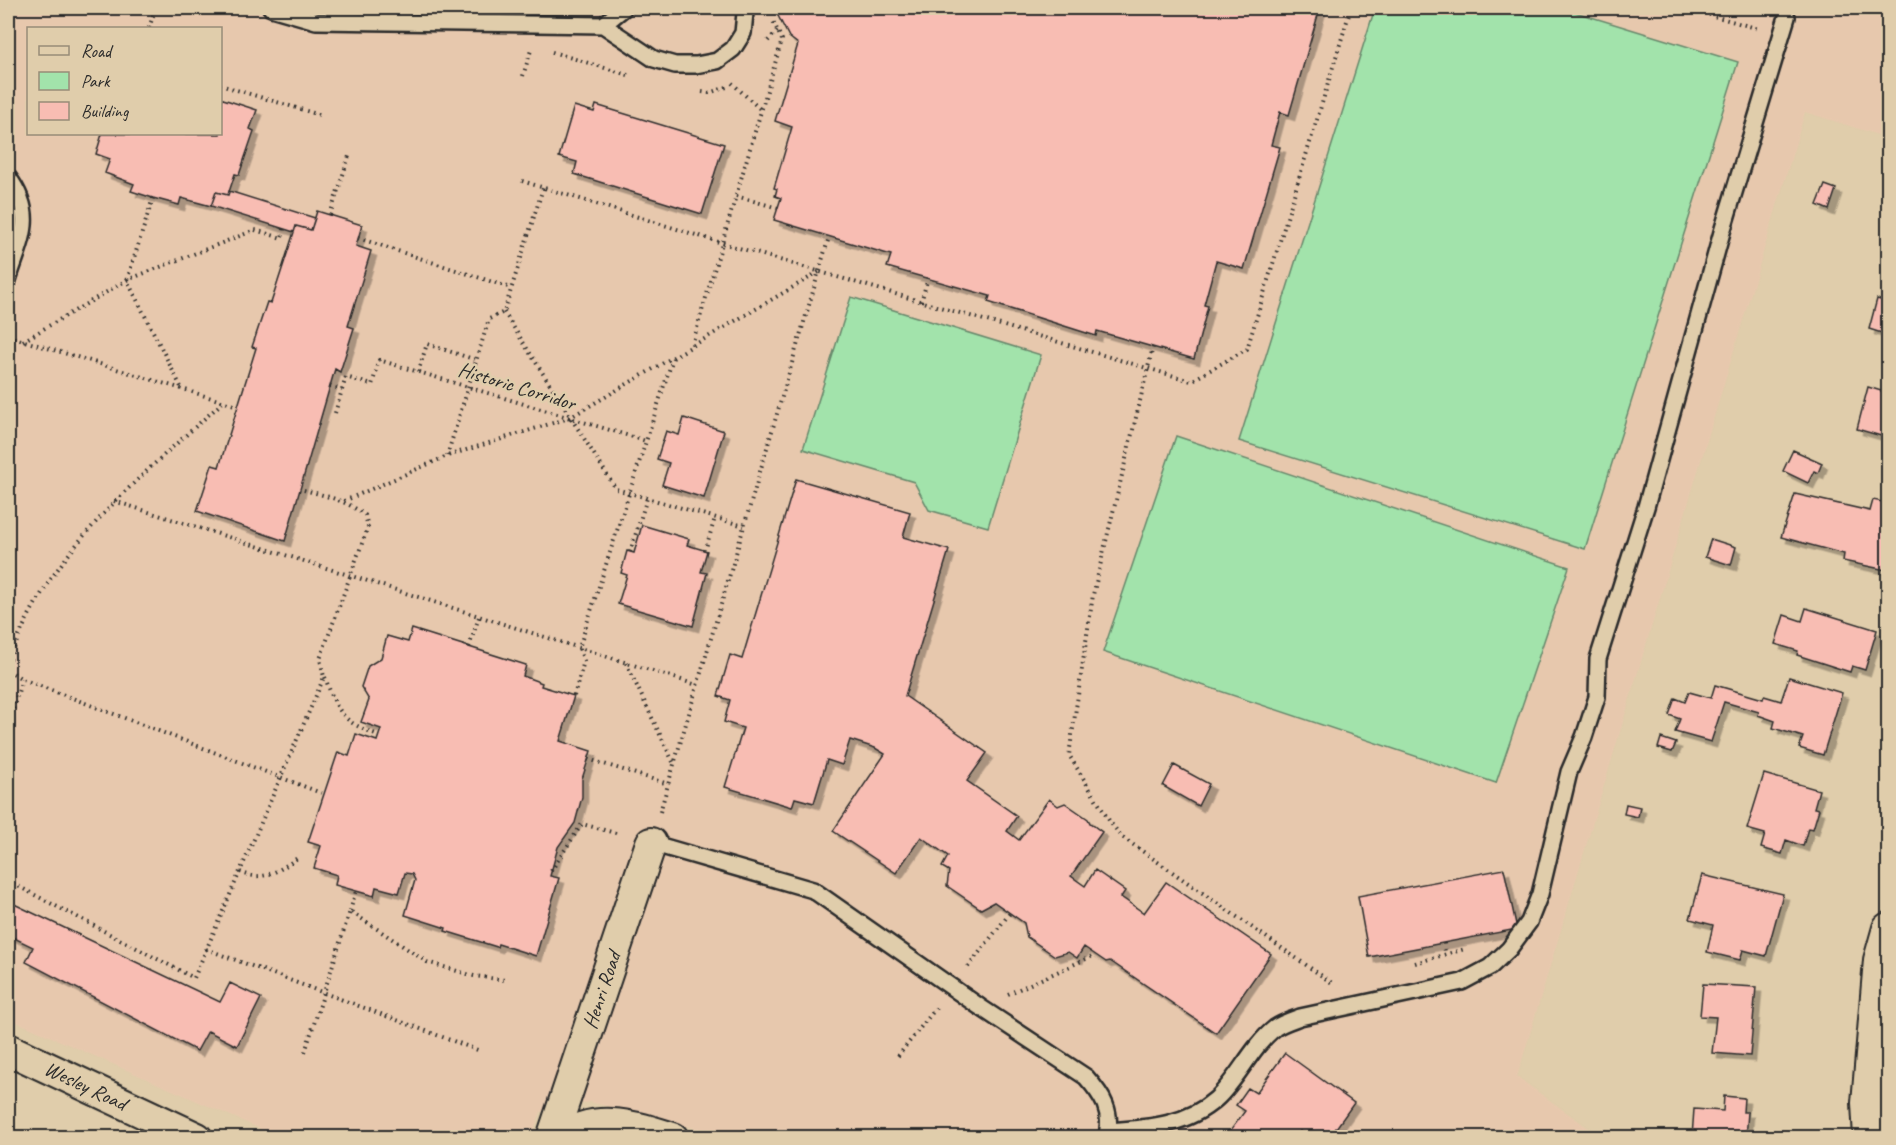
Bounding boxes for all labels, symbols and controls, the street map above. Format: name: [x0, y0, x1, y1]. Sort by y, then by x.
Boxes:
legend: [27, 27, 222, 135]
text: Road: [81, 40, 114, 62]
text: Park: [81, 70, 111, 92]
text: Building: [81, 100, 130, 122]
street label: Historic Corridor: [455, 356, 580, 417]
street label: Henri Road: [577, 945, 628, 1032]
street label: Wesley Road: [40, 1055, 135, 1118]

